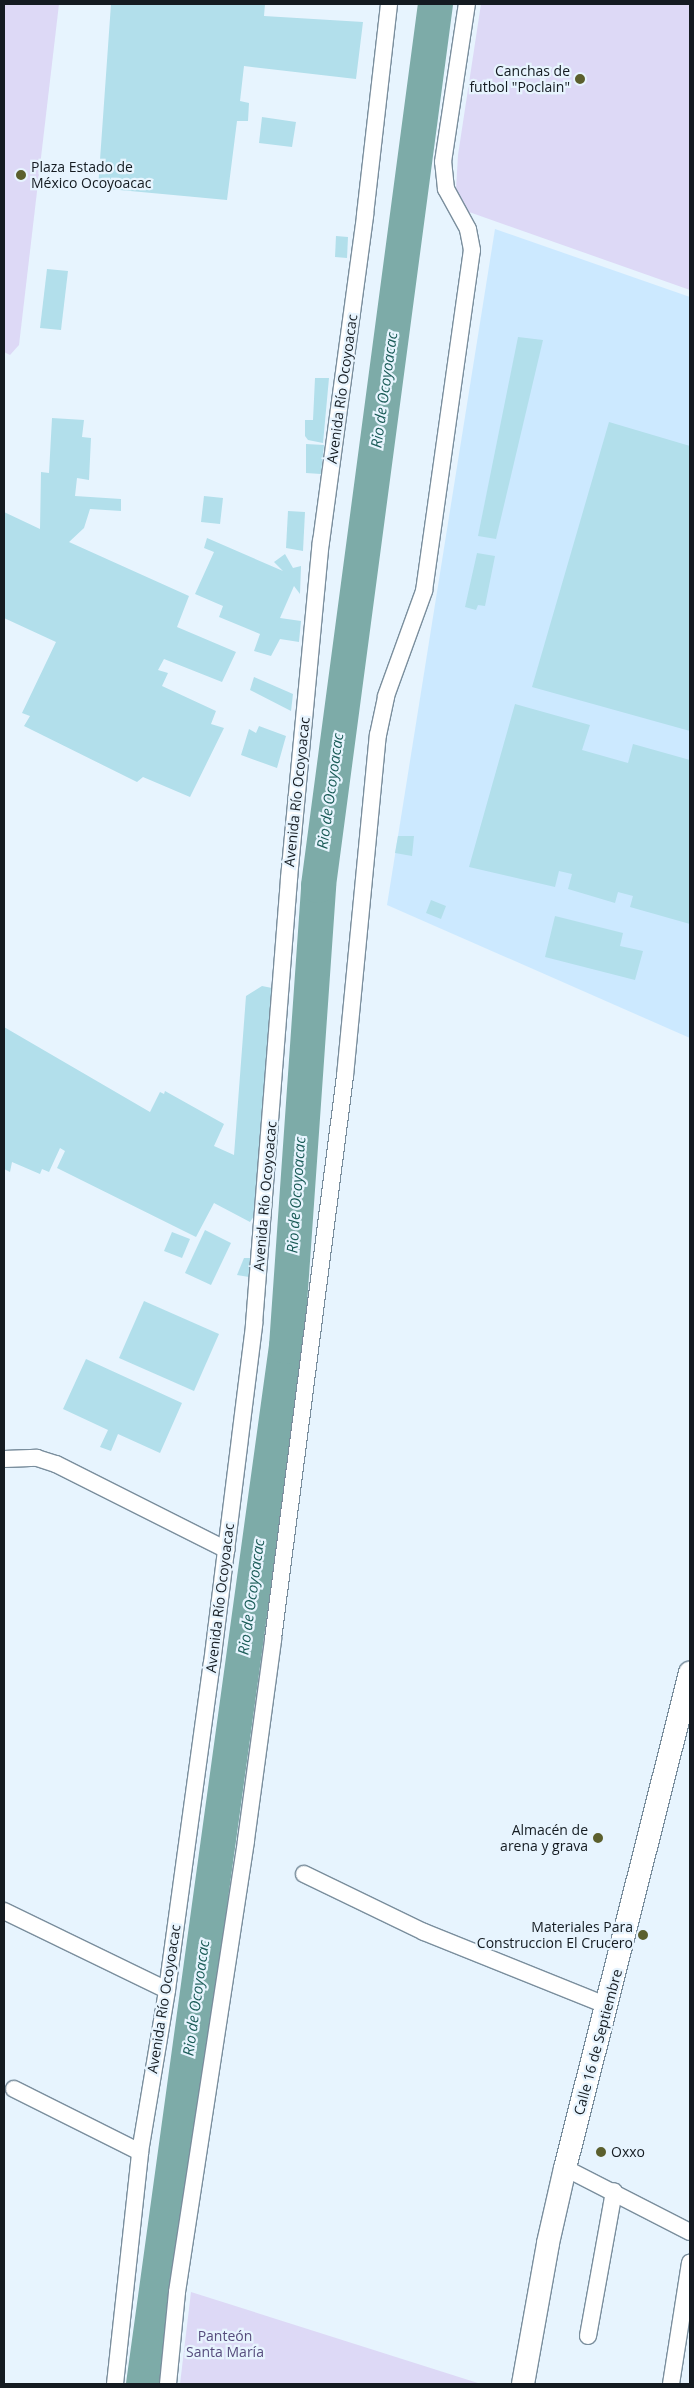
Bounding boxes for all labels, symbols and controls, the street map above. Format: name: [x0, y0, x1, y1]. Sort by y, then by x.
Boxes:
place label: Canchas de futbol "Poclain": [469, 63, 570, 95]
marker: Canchas de futbol "Poclain": [574, 73, 586, 85]
place label: Plaza Estado de México Ocoyoacac: [31, 159, 152, 192]
marker: Plaza Estado de México Ocoyoacac: [15, 169, 27, 181]
street label: Avenida Río Ocoyoacac: [323, 313, 361, 465]
water label: Rio de Ocoyoacac: [367, 331, 401, 449]
street label: Avenida Río Ocoyoacac: [281, 716, 313, 868]
water label: Rio de Ocoyoacac: [313, 732, 347, 850]
street label: Avenida Río Ocoyoacac: [250, 1120, 280, 1272]
water label: Rio de Ocoyoacac: [283, 1136, 309, 1254]
street label: Avenida Río Ocoyoacac: [202, 1522, 238, 1674]
water label: Rio de Ocoyoacac: [234, 1538, 268, 1656]
place label: Almacén de arena y grava: [500, 1822, 588, 1854]
marker: Almacén de arena y grava: [592, 1832, 604, 1844]
place label: Materiales Para Construccion El Crucero: [477, 1919, 633, 1951]
street label: Avenida Río Ocoyoacac: [144, 1923, 184, 2075]
marker: Materiales Para Construccion El Crucero: [637, 1929, 649, 1941]
water label: Rio de Ocoyoacac: [179, 1939, 213, 2057]
street label: Calle 16 de Septiembre: [570, 1967, 626, 2117]
place label: Oxxo: [611, 2144, 645, 2160]
marker: Oxxo: [595, 2146, 607, 2158]
park label: Panteón Santa María: [186, 2328, 264, 2360]

